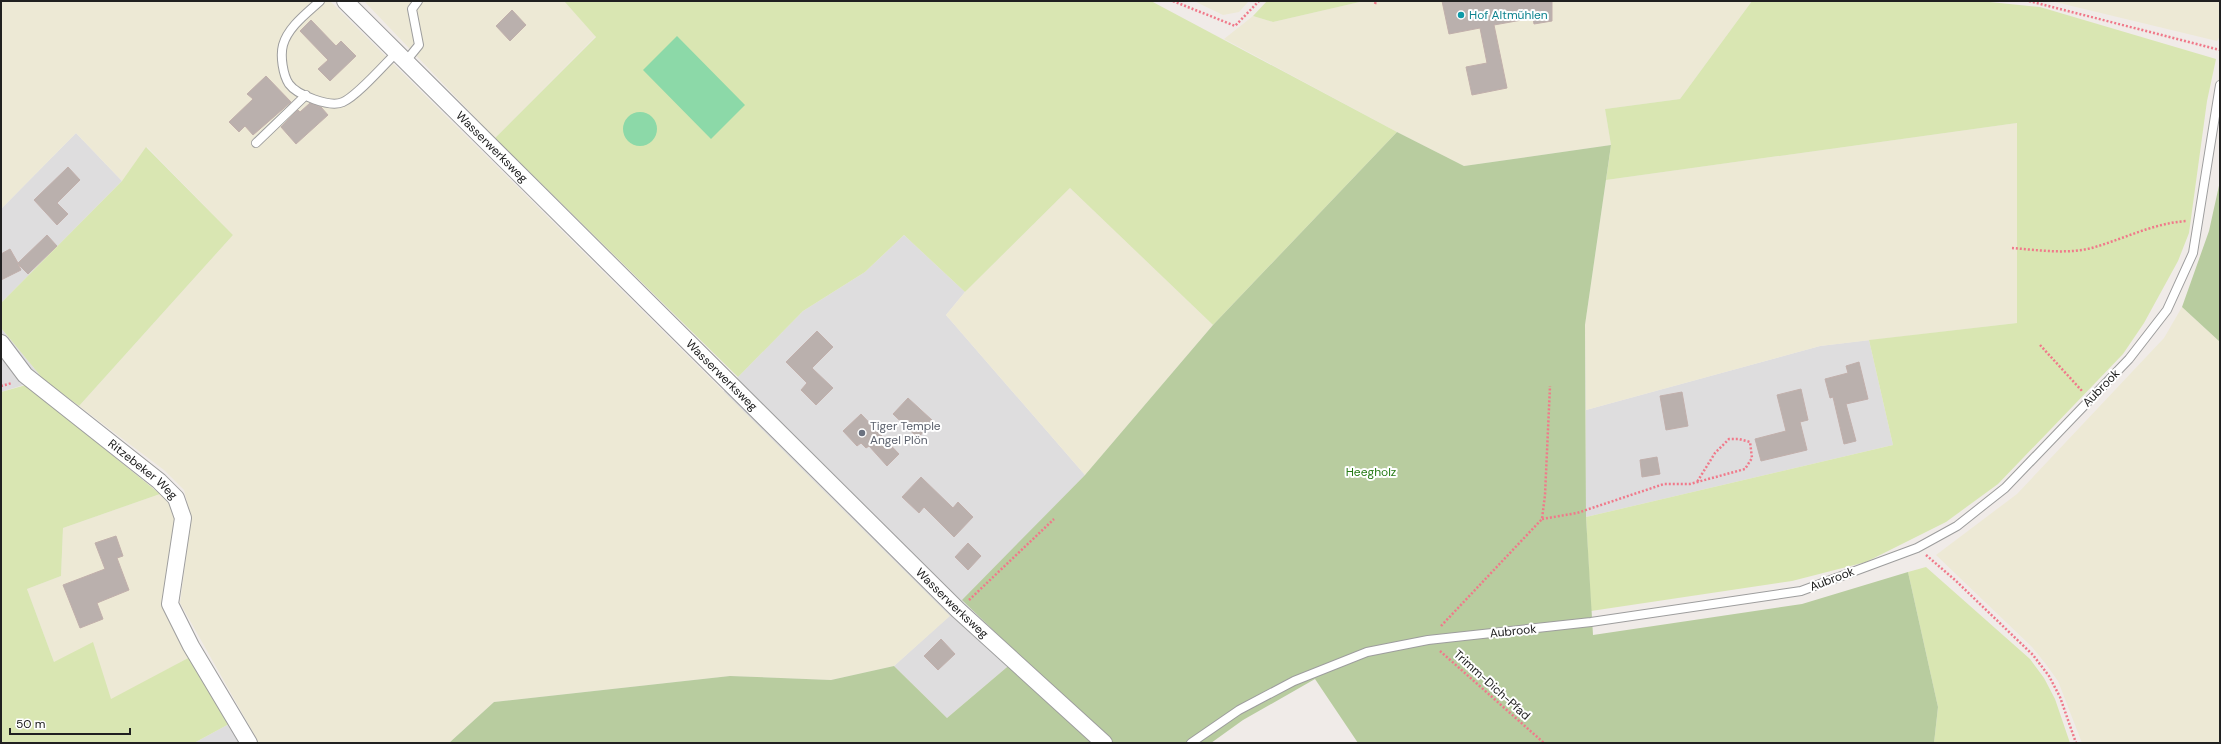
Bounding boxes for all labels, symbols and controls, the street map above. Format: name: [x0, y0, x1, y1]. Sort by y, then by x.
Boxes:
place label: Hof Altmühlen: [1469, 7, 1548, 23]
marker: Hof Altmühlen: [1456, 10, 1466, 20]
street label: Wasserwerksweg: [452, 108, 531, 186]
street label: Wasserwerksweg: [682, 336, 761, 415]
street label: Aubrook: [2079, 366, 2123, 410]
place label: Tiger Temple Angel Plön: [870, 418, 941, 448]
marker: Tiger Temple Angel Plön: [857, 428, 867, 438]
street label: Ritzebeker Weg: [105, 436, 181, 503]
park label: Heegholz: [1346, 464, 1396, 480]
street label: Aubrook: [1807, 563, 1857, 595]
street label: Wasserwerksweg: [912, 564, 992, 642]
street label: Aubrook: [1489, 621, 1537, 641]
street label: Trimm-Dich-Pfad: [1450, 646, 1534, 724]
scale bar: [10, 710, 130, 736]
text: 50 m: [16, 716, 45, 732]

